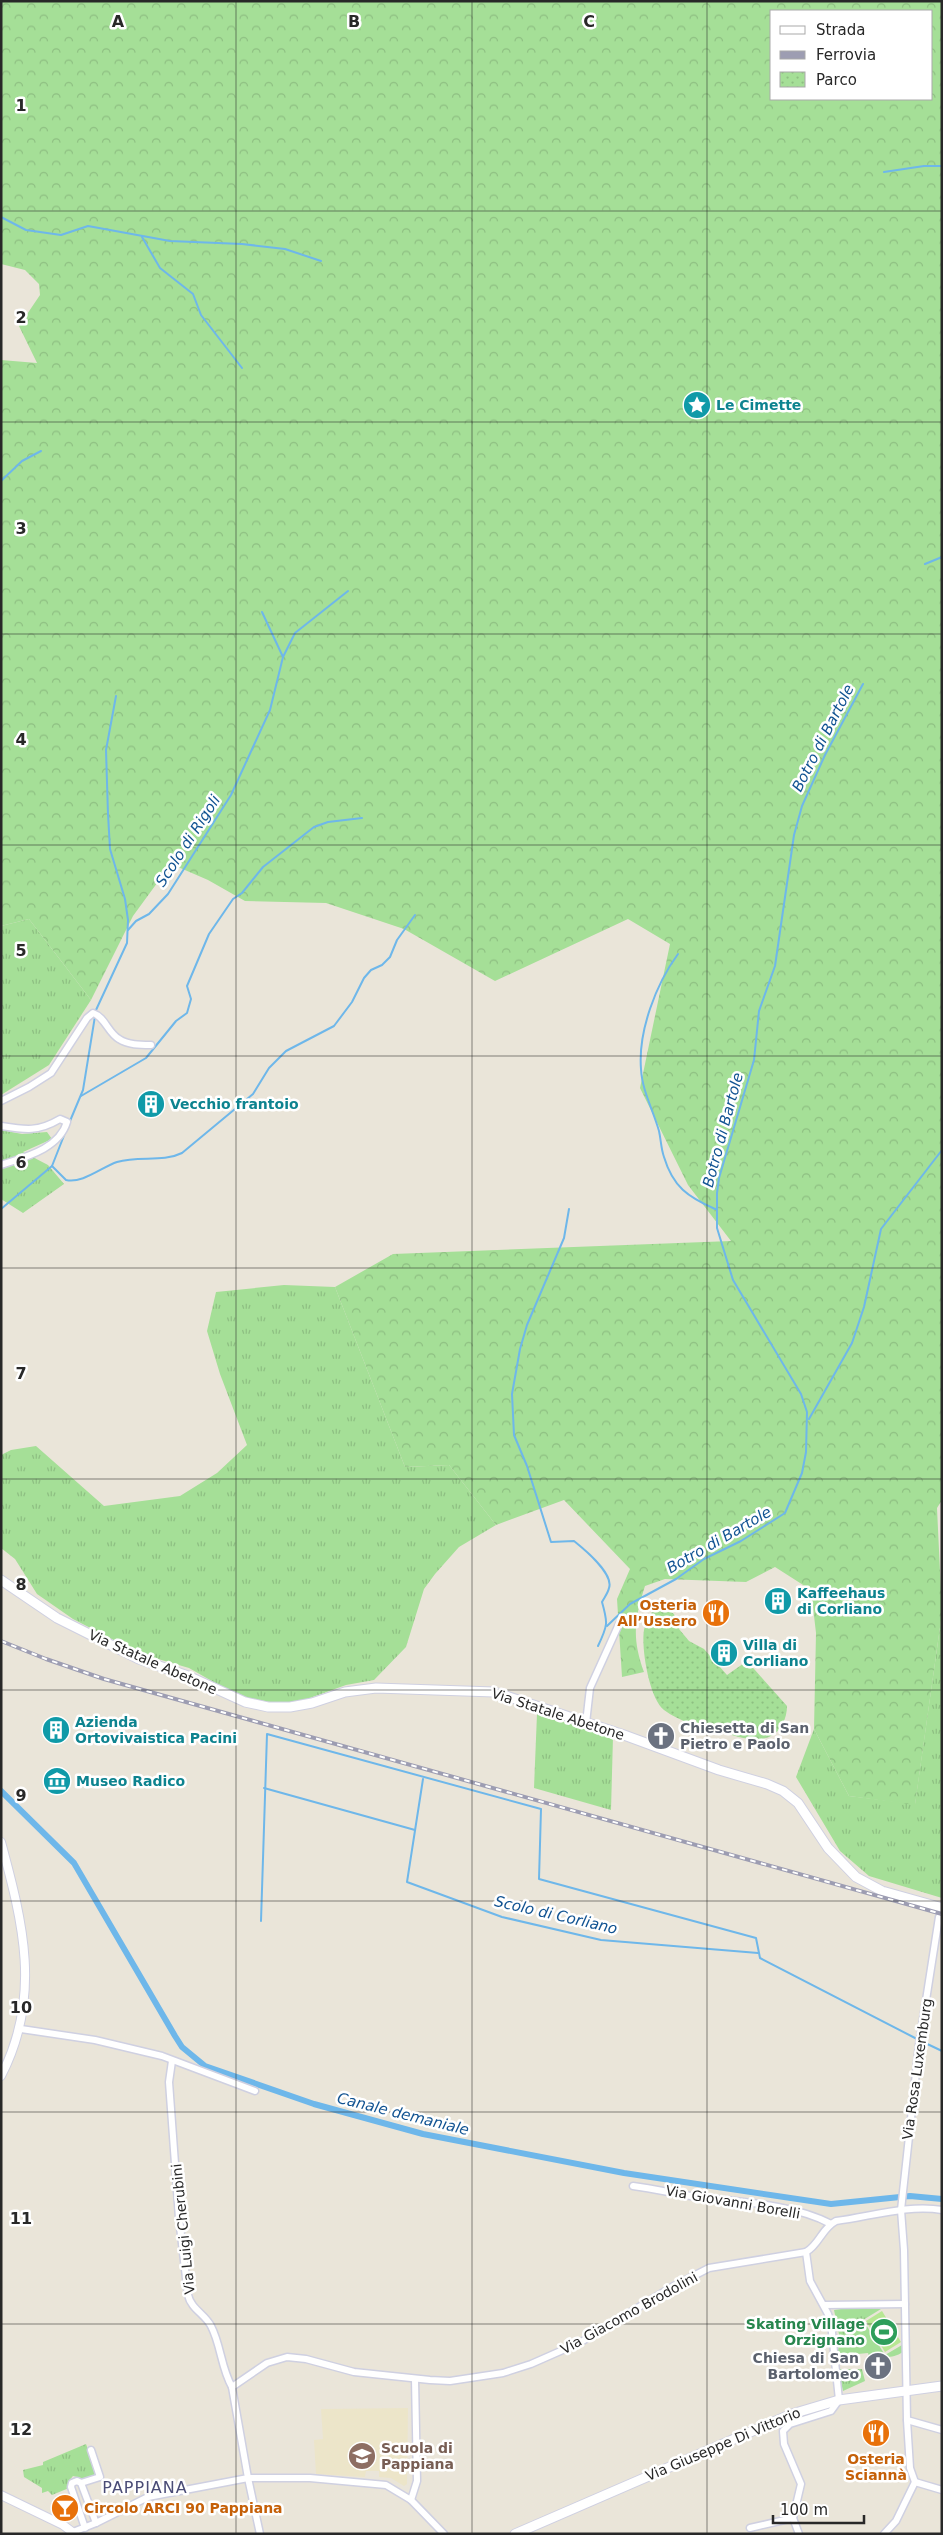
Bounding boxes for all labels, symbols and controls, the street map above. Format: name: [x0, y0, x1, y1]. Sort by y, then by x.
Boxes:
legend: [770, 10, 933, 100]
text: A: [112, 12, 125, 31]
text: B: [348, 12, 360, 31]
text: C: [583, 12, 595, 31]
text: Strada: [816, 21, 865, 39]
text: Ferrovia: [816, 46, 876, 64]
text: Parco: [816, 71, 857, 89]
text: 1: [15, 96, 27, 115]
text: 2: [15, 308, 27, 327]
place icon: Le Cimette: [682, 390, 712, 420]
place label: Le Cimette: [716, 397, 801, 413]
text: 3: [15, 519, 27, 538]
water label: Botro di Bartole: [788, 681, 858, 795]
text: 4: [15, 730, 27, 749]
water label: Scolo di Rigoli: [152, 791, 225, 890]
text: 5: [15, 941, 27, 960]
water label: Botro di Bartole: [699, 1071, 747, 1189]
building icon: Vecchio frantoio: [136, 1089, 166, 1119]
place label: Vecchio frantoio: [170, 1096, 299, 1112]
text: 6: [15, 1153, 27, 1172]
text: 7: [15, 1364, 27, 1383]
water label: Botro di Bartole: [663, 1503, 775, 1577]
text: 8: [15, 1575, 27, 1594]
place label: Kaffeehaus di Corliano: [797, 1585, 885, 1617]
building icon: Kaffeehaus di Corliano: [763, 1586, 793, 1616]
place label: Osteria All’Ussero: [617, 1597, 697, 1629]
restaurant icon: Osteria All’Ussero: [701, 1598, 731, 1628]
street label: Via Statale Abetone: [86, 1626, 220, 1698]
place label: Villa di Corliano: [743, 1637, 809, 1669]
building icon: Villa di Corliano: [709, 1638, 739, 1668]
street label: Via Statale Abetone: [490, 1685, 626, 1743]
place label: Azienda Ortovivaistica Pacini: [75, 1714, 237, 1746]
building icon: Azienda Ortovivaistica Pacini: [41, 1715, 71, 1745]
place label: Chiesetta di San Pietro e Paolo: [680, 1720, 809, 1752]
church icon: Chiesetta di San Pietro e Paolo: [646, 1721, 676, 1751]
museum icon: Museo Radico: [42, 1766, 72, 1796]
place label: Museo Radico: [76, 1773, 186, 1789]
text: 9: [15, 1786, 27, 1805]
water label: Scolo di Corliano: [493, 1892, 619, 1938]
street label: Via Rosa Luxemburg: [899, 1997, 935, 2141]
text: 10: [10, 1998, 32, 2017]
water label: Canale demaniale: [335, 2089, 471, 2139]
street label: Via Luigi Cherubini: [168, 2163, 198, 2295]
street label: Via Giovanni Borelli: [664, 2182, 802, 2222]
text: 11: [10, 2209, 32, 2228]
street label: Via Giacomo Brodolini: [558, 2269, 700, 2357]
place label: Skating Village Orzignano: [746, 2316, 865, 2348]
sports icon: Skating Village Orzignano: [869, 2317, 899, 2347]
place label: Chiesa di San Bartolomeo: [753, 2350, 859, 2382]
church icon: Chiesa di San Bartolomeo: [863, 2351, 893, 2381]
street label: Via Giuseppe Di Vittorio: [643, 2404, 803, 2484]
restaurant icon: Osteria Sciannà: [861, 2418, 891, 2448]
text: 12: [10, 2420, 32, 2439]
place label: Scuola di Pappiana: [381, 2440, 454, 2472]
school or university icon: Scuola di Pappiana: [347, 2441, 377, 2471]
place label: Osteria Sciannà: [845, 2451, 907, 2483]
district label: PAPPIANA: [102, 2478, 188, 2497]
scale bar: [773, 2492, 864, 2524]
bar icon: Circolo ARCI 90 Pappiana: [50, 2493, 80, 2523]
place label: Circolo ARCI 90 Pappiana: [84, 2500, 283, 2516]
text: 100 m: [780, 2501, 828, 2519]

